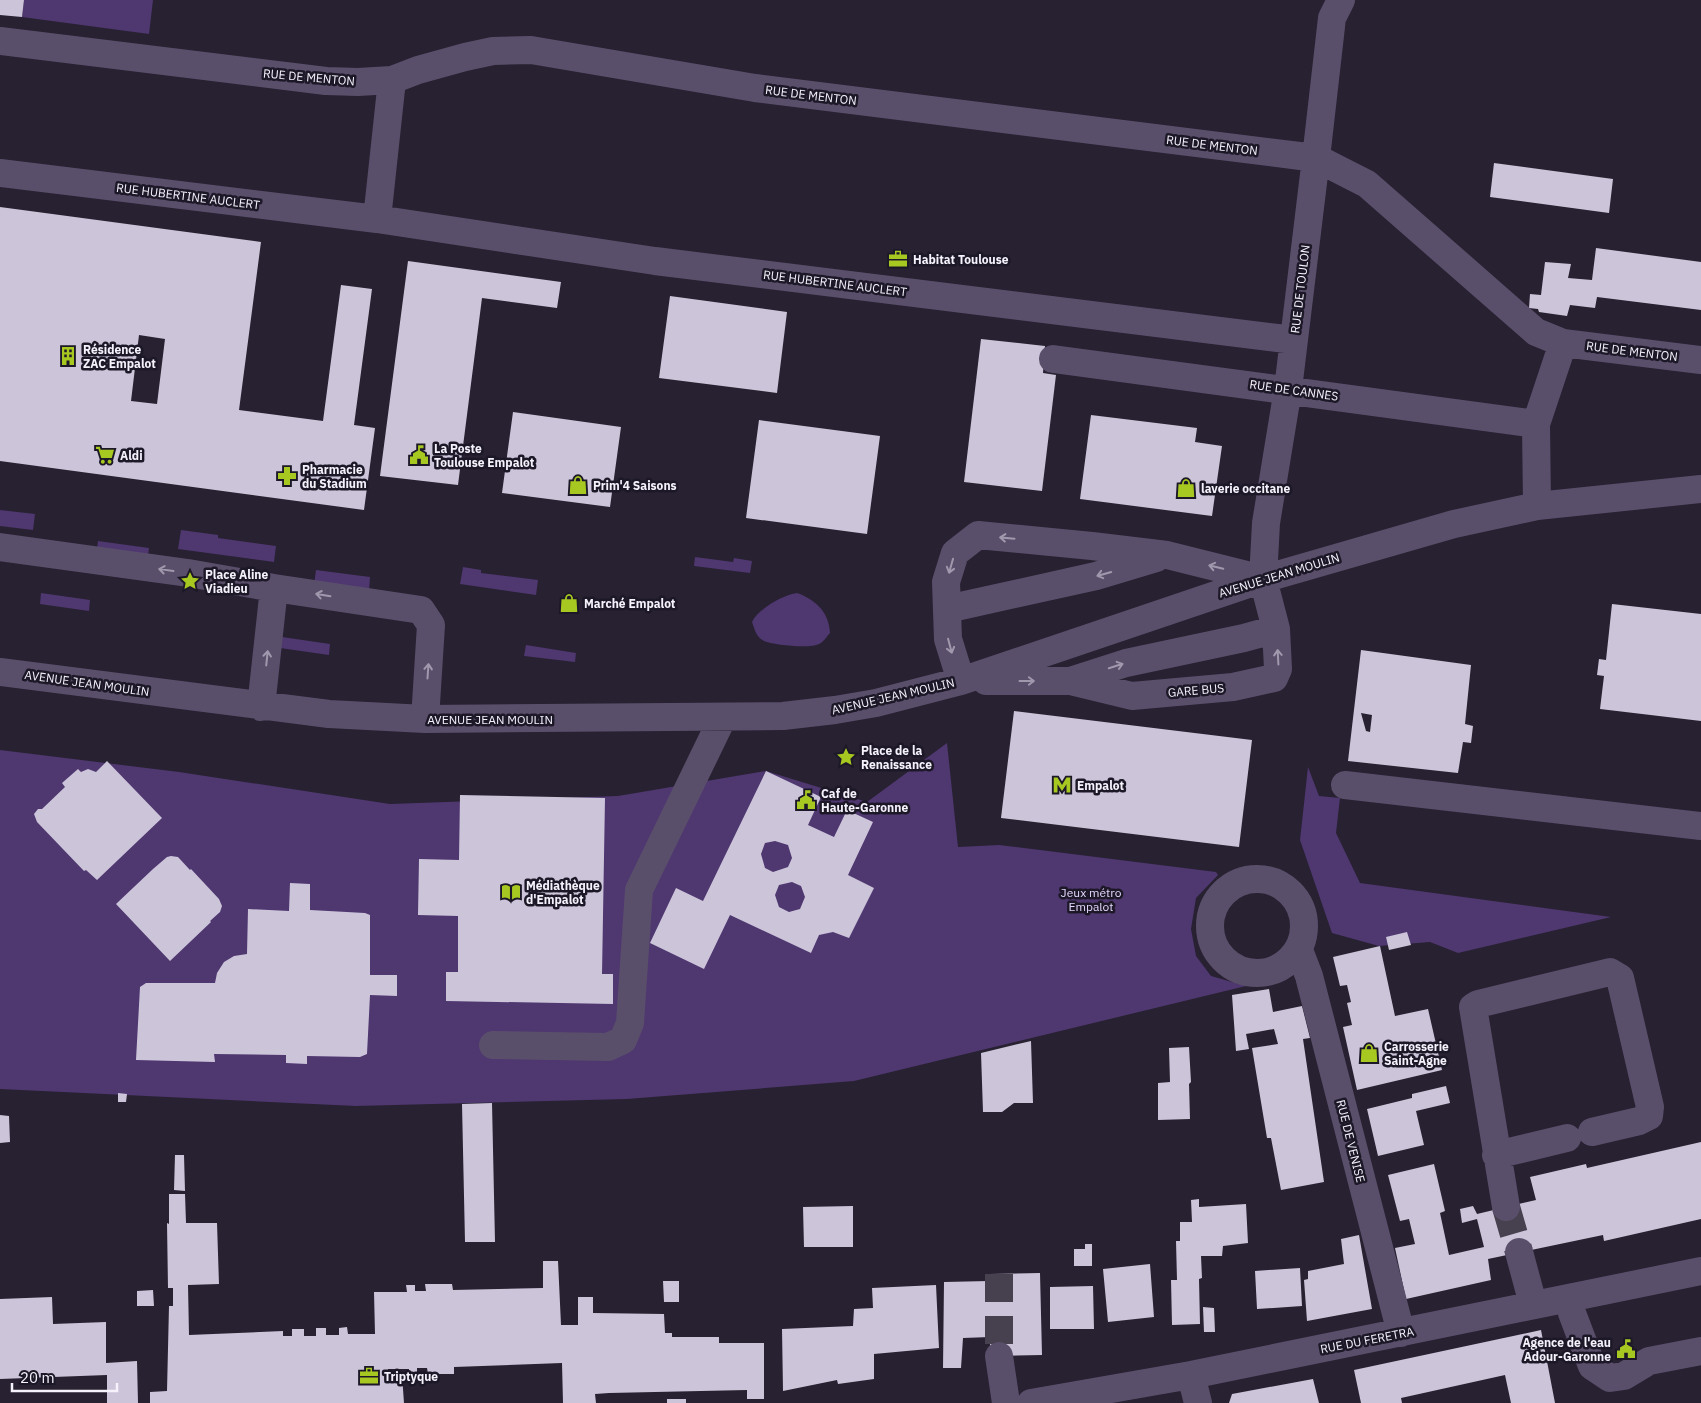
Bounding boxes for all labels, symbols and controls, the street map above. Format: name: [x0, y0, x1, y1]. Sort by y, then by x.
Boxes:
street label: RUE DE MENTON: [262, 66, 356, 88]
street label: RUE DE MENTON: [764, 82, 858, 108]
street label: RUE DE MENTON: [1165, 132, 1259, 158]
street label: RUE HUBERTINE AUCLERT: [115, 180, 261, 212]
street label: RUE DE TOULON: [1287, 244, 1313, 334]
office icon: Habitat Toulouse: [887, 248, 909, 270]
place label: Habitat Toulouse: [913, 252, 1009, 267]
street label: RUE HUBERTINE AUCLERT: [762, 267, 908, 299]
street label: RUE DE MENTON: [1585, 338, 1679, 364]
place label: Résidence ZAC Empalot: [83, 342, 156, 371]
building icon: Résidence ZAC Empalot: [57, 345, 79, 367]
street label: RUE DE CANNES: [1249, 376, 1339, 404]
place label: La Poste Toulouse Empalot: [434, 441, 535, 470]
supermarket icon: Aldi: [94, 444, 116, 466]
public building icon: La Poste Toulouse Empalot: [408, 444, 430, 466]
place label: Aldi: [120, 448, 143, 463]
place label: Pharmacie du Stadium: [302, 462, 367, 491]
pharmacy icon: Pharmacie du Stadium: [276, 465, 298, 487]
shop icon: Prim'4 Saisons: [567, 474, 589, 496]
shop icon: laverie occitane: [1175, 477, 1197, 499]
place label: Prim'4 Saisons: [593, 478, 677, 493]
place label: laverie occitane: [1201, 481, 1290, 496]
one-way arrow: [1000, 533, 1016, 542]
street label: AVENUE JEAN MOULIN: [1217, 549, 1341, 601]
one-way arrow: [945, 558, 955, 574]
one-way arrow: [1208, 562, 1224, 571]
one-way arrow: [159, 565, 175, 575]
place label: Place Aline Viadieu: [205, 567, 268, 596]
one-way arrow: [1096, 569, 1112, 579]
place icon: Place Aline Viadieu: [179, 570, 201, 592]
one-way arrow: [315, 590, 331, 600]
shop icon: Marché Empalot: [558, 592, 580, 614]
place label: Marché Empalot: [584, 596, 676, 611]
one-way arrow: [946, 638, 955, 654]
one-way arrow: [262, 650, 271, 666]
one-way arrow: [1273, 650, 1282, 666]
one-way arrow: [1108, 660, 1124, 670]
one-way arrow: [423, 663, 432, 679]
street label: AVENUE JEAN MOULIN: [24, 667, 150, 699]
street label: AVENUE JEAN MOULIN: [830, 675, 956, 717]
one-way arrow: [1018, 676, 1035, 686]
street label: GARE BUS: [1167, 680, 1225, 700]
street label: AVENUE JEAN MOULIN: [427, 712, 553, 727]
place label: Place de la Renaissance: [861, 743, 932, 772]
place icon: Place de la Renaissance: [835, 746, 857, 768]
metro station icon: Empalot: [1051, 774, 1073, 796]
place label: Empalot: [1077, 778, 1124, 793]
place label: Caf de Haute-Garonne: [821, 786, 908, 815]
public building icon: Caf de Haute-Garonne: [795, 789, 817, 811]
place label: Médiathèque d'Empalot: [526, 878, 600, 907]
library icon: Médiathèque d'Empalot: [500, 881, 522, 903]
park label: Jeux métro Empalot: [1061, 885, 1122, 914]
place label: Carrosserie Saint-Agne: [1384, 1039, 1449, 1068]
shop icon: Carrosserie Saint-Agne: [1358, 1042, 1380, 1064]
street label: RUE DE VENISE: [1333, 1098, 1369, 1184]
street label: RUE DU FERETRA: [1319, 1324, 1415, 1356]
place label: Agence de l'eau Adour-Garonne: [1522, 1335, 1611, 1364]
public building icon: Agence de l'eau Adour-Garonne: [1615, 1338, 1637, 1360]
scale bar: [12, 1360, 118, 1392]
office icon: Triptyque: [358, 1365, 380, 1387]
text: 20 m: [20, 1368, 55, 1387]
place label: Triptyque: [384, 1369, 438, 1384]

